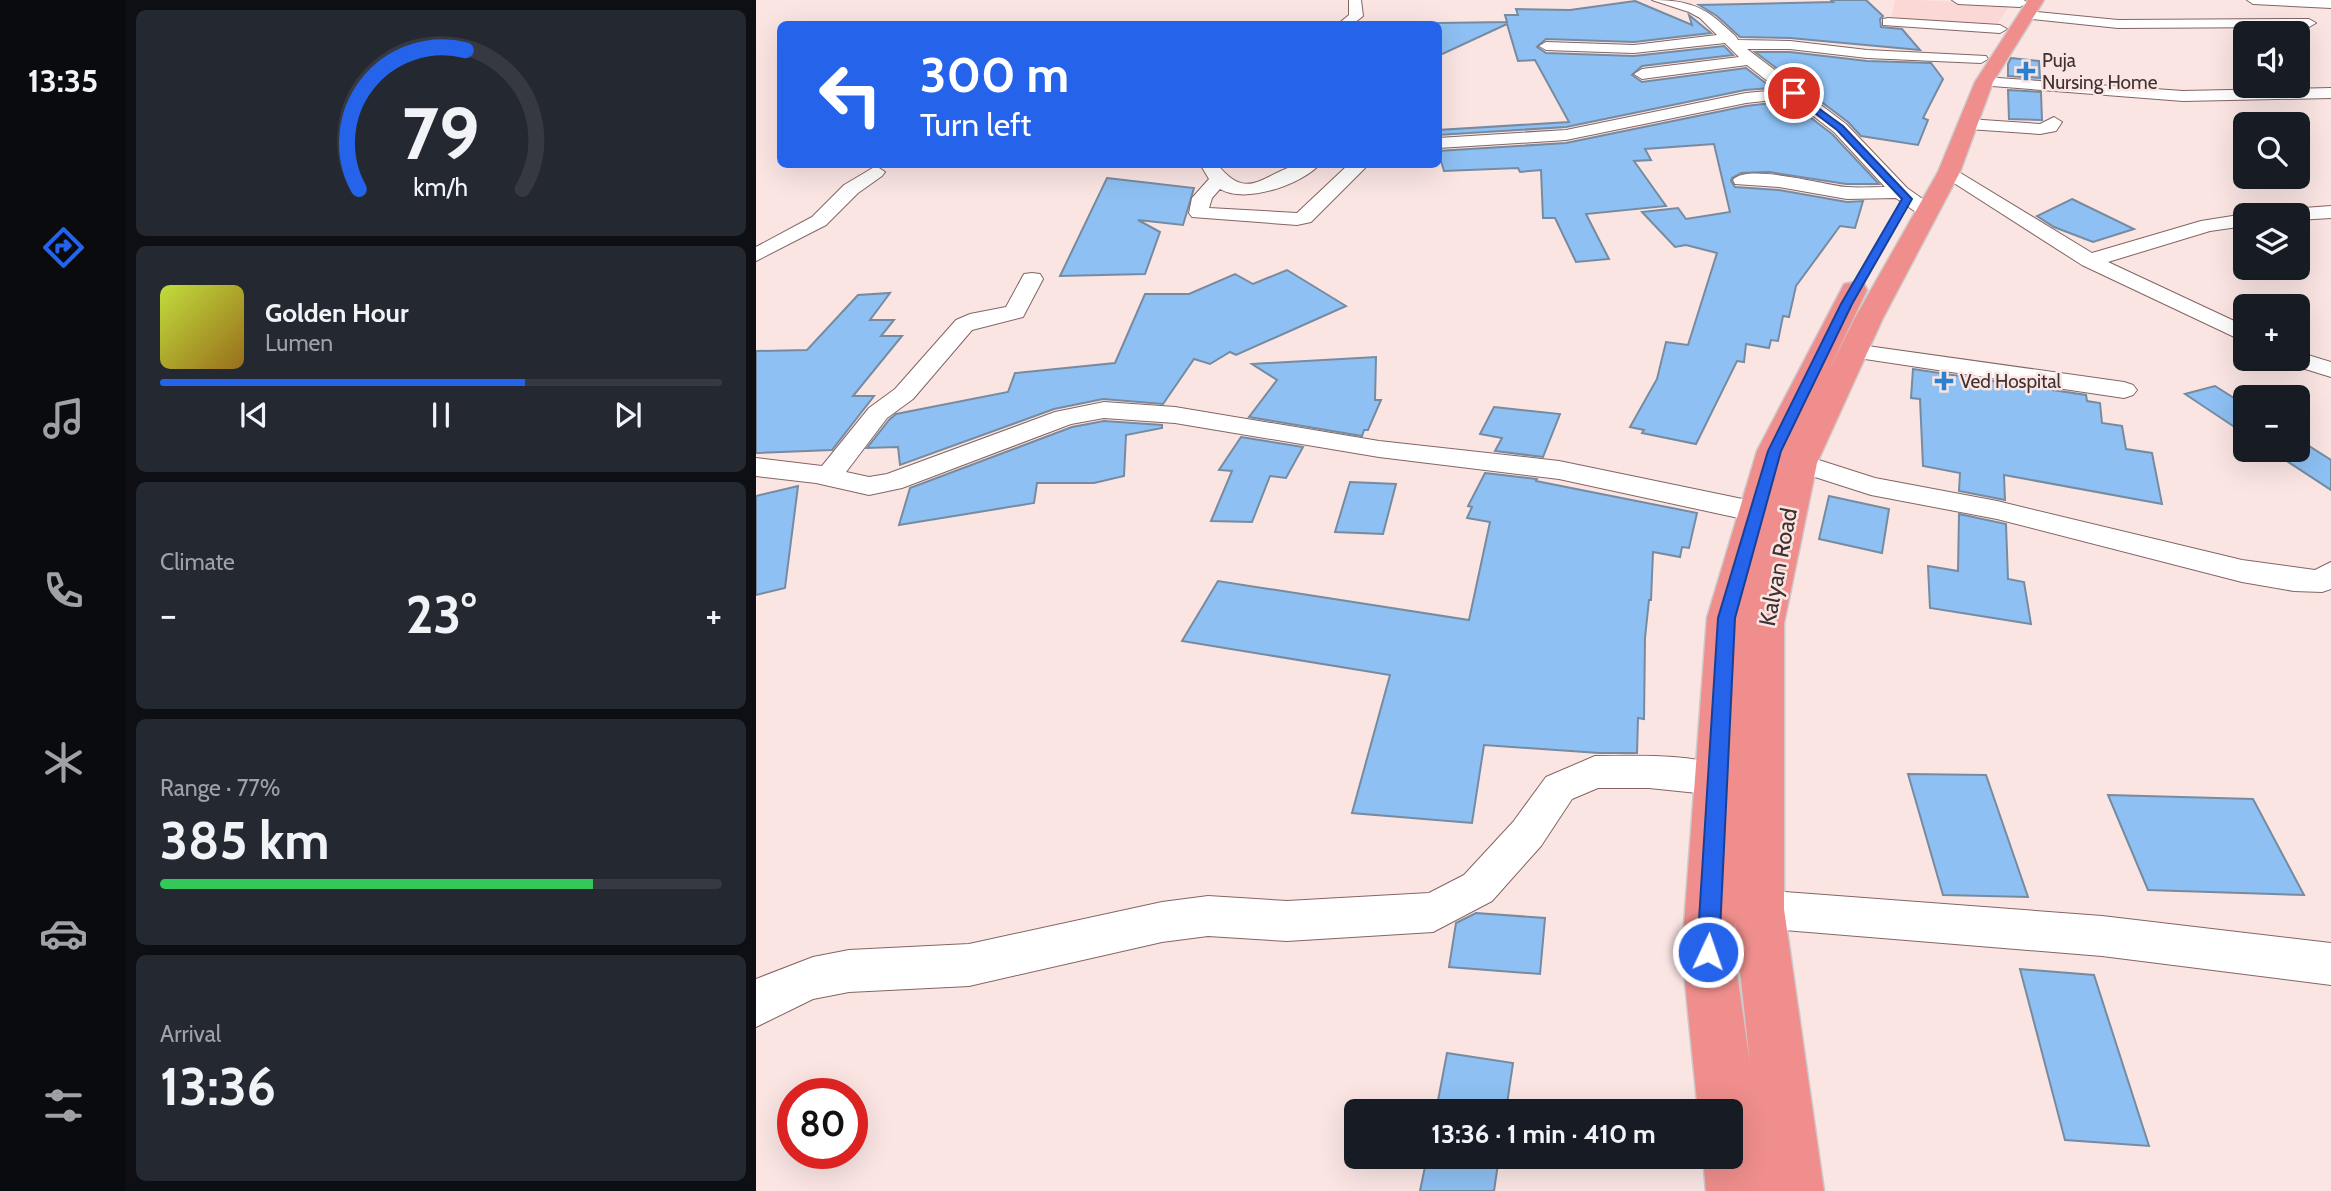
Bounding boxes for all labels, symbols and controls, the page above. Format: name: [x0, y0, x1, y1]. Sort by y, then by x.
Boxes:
map controls: [2233, 21, 2310, 462]
button: sound: [2233, 21, 2310, 98]
text: 300 m: [920, 45, 1069, 104]
icon: left: [805, 49, 896, 140]
place label: Puja Nursing Home: [2042, 49, 2158, 94]
text: 13:35: [28, 61, 98, 100]
marker: Puja Nursing Home: [2016, 61, 2036, 81]
pin: [1764, 63, 1824, 123]
icon: arrive: [1775, 74, 1813, 112]
text: 79: [402, 89, 480, 177]
text: Turn left: [920, 105, 1031, 144]
button: search: [2233, 112, 2310, 189]
text: km/h: [414, 172, 468, 202]
button: layers: [2233, 203, 2310, 280]
icon: directions: [39, 223, 88, 272]
button: +: [2233, 294, 2310, 371]
text: Golden Hour: [265, 297, 408, 329]
text: Lumen: [265, 329, 333, 357]
place label: Ved Hospital: [1960, 370, 2062, 393]
marker: Ved Hospital: [1934, 371, 1954, 391]
button: −: [2233, 385, 2310, 462]
icon: music: [39, 394, 88, 443]
icon: previous: [235, 396, 273, 434]
icon: pause: [422, 396, 460, 434]
icon: next: [609, 396, 647, 434]
street label: Kalyan Road: [1753, 506, 1803, 628]
text: Climate: [160, 548, 235, 576]
icon: phone: [39, 566, 88, 615]
text: 23°: [406, 583, 476, 646]
text: −: [160, 591, 177, 638]
text: +: [705, 591, 722, 638]
icon: climate: [39, 738, 88, 787]
text: Range · 77%: [160, 774, 281, 802]
text: 385 km: [160, 809, 329, 872]
icon: car: [39, 909, 88, 958]
position arrow: [1671, 915, 1745, 989]
text: Arrival: [160, 1020, 221, 1048]
text: 13:36: [160, 1055, 276, 1118]
speed limit sign: 80: [777, 1078, 868, 1169]
icon: filters: [39, 1081, 88, 1130]
text: 13:36 · 1 min · 410 m: [1431, 1118, 1656, 1150]

